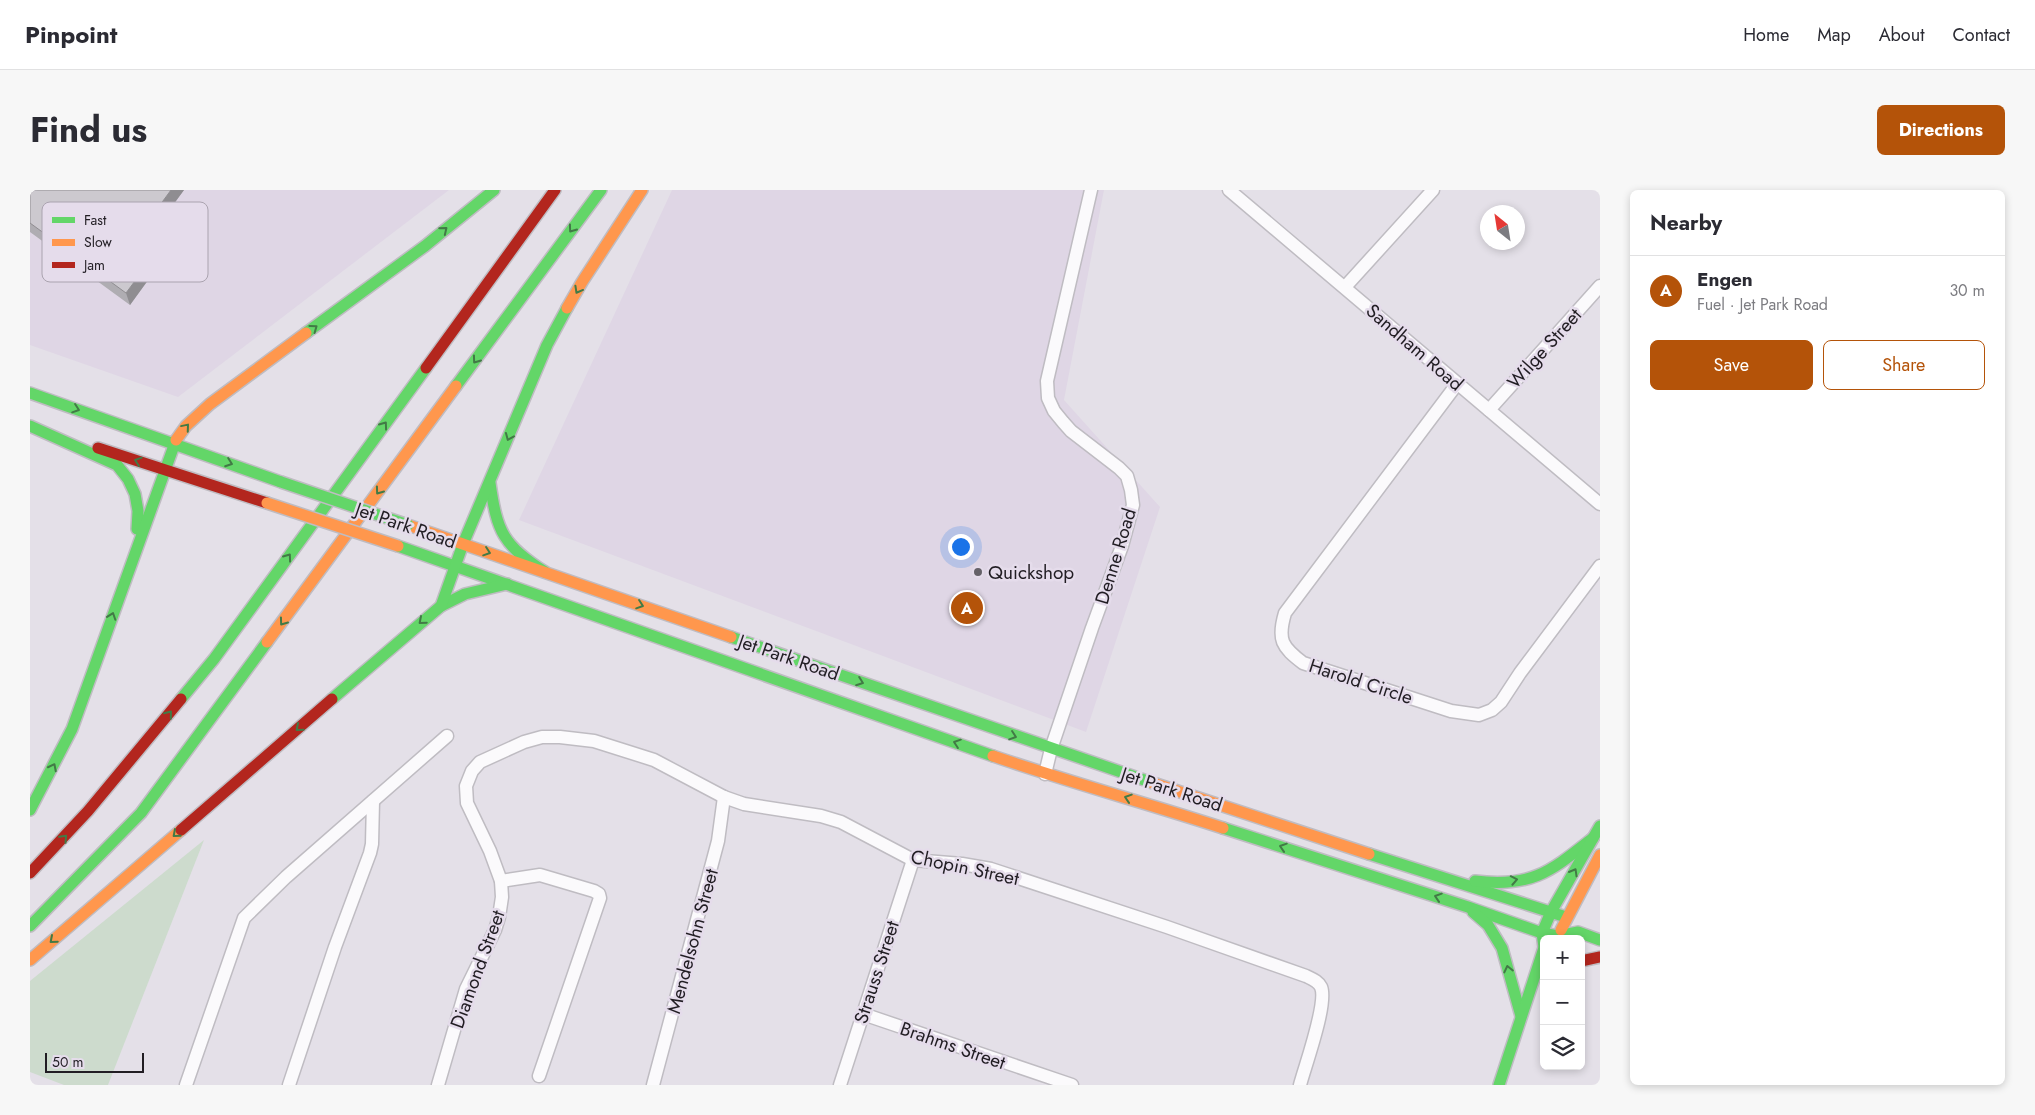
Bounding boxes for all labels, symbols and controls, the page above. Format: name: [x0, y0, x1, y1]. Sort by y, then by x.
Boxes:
text: Pinpoint: [25, 17, 117, 52]
text: Home: [1743, 22, 1789, 48]
text: Map: [1817, 22, 1851, 48]
text: About: [1879, 22, 1924, 48]
text: Contact: [1952, 22, 2010, 48]
text: Find us: [30, 105, 147, 155]
button: Directions: [1877, 105, 2005, 155]
legend: [42, 202, 208, 282]
north arrow: [1480, 205, 1525, 250]
text: Nearby: [1650, 208, 1722, 238]
text: Fast: [84, 210, 107, 230]
one-way arrow: [569, 223, 578, 233]
one-way arrow: [439, 227, 448, 236]
text: Slow: [84, 232, 112, 252]
text: Jam: [82, 255, 105, 275]
text: Engen: [1697, 266, 1753, 293]
text: A: [1660, 279, 1672, 302]
text: 30 m: [1949, 279, 1985, 302]
one-way arrow: [574, 285, 584, 294]
text: Fuel · Jet Park Road: [1697, 293, 1828, 316]
street label: Sandham Road: [1360, 298, 1469, 397]
street label: Wilge Street: [1501, 302, 1588, 394]
one-way arrow: [308, 325, 317, 333]
button: Save: [1650, 340, 1813, 390]
button: Share: [1823, 340, 1985, 390]
one-way arrow: [473, 354, 481, 363]
one-way arrow: [71, 403, 80, 413]
one-way arrow: [378, 421, 387, 431]
one-way arrow: [180, 424, 189, 433]
one-way arrow: [505, 432, 516, 441]
one-way arrow: [134, 457, 143, 467]
one-way arrow: [225, 457, 233, 467]
one-way arrow: [376, 485, 385, 495]
street label: Jet Park Road: [349, 495, 460, 555]
street label: Denne Road: [1088, 505, 1143, 607]
your location: [948, 534, 974, 560]
one-way arrow: [482, 546, 491, 556]
one-way arrow: [282, 553, 291, 563]
place label: Quickshop: [988, 559, 1074, 586]
marker: Quickshop: [972, 566, 984, 578]
pin: A: [951, 589, 983, 627]
one-way arrow: [636, 599, 644, 609]
one-way arrow: [106, 612, 116, 620]
one-way arrow: [279, 616, 289, 625]
one-way arrow: [419, 616, 428, 625]
street label: Jet Park Road: [732, 627, 843, 687]
street label: Harold Circle: [1305, 652, 1416, 711]
one-way arrow: [855, 676, 864, 686]
one-way arrow: [163, 711, 171, 720]
one-way arrow: [296, 722, 305, 731]
one-way arrow: [1008, 730, 1017, 740]
one-way arrow: [953, 739, 961, 749]
street label: Jet Park Road: [1115, 759, 1226, 819]
one-way arrow: [47, 763, 57, 772]
one-way arrow: [1124, 794, 1133, 804]
one-way arrow: [173, 828, 182, 837]
one-way arrow: [58, 835, 67, 844]
street label: Chopin Street: [908, 843, 1022, 892]
one-way arrow: [1279, 843, 1287, 853]
street label: Mendelsohn Street: [660, 865, 725, 1017]
one-way arrow: [1568, 869, 1578, 878]
one-way arrow: [1510, 875, 1519, 886]
one-way arrow: [1434, 893, 1442, 903]
street label: Diamond Street: [444, 906, 512, 1032]
street label: Strauss Street: [847, 917, 906, 1027]
one-way arrow: [50, 934, 59, 943]
map controls: [1540, 935, 1585, 1070]
button: +: [1540, 935, 1585, 980]
one-way arrow: [1503, 965, 1514, 974]
button: −: [1540, 980, 1585, 1025]
street label: Brahms Street: [897, 1015, 1010, 1076]
button: layers: [1540, 1025, 1585, 1070]
scale bar: [45, 1050, 144, 1073]
text: 50 m: [52, 1052, 83, 1072]

